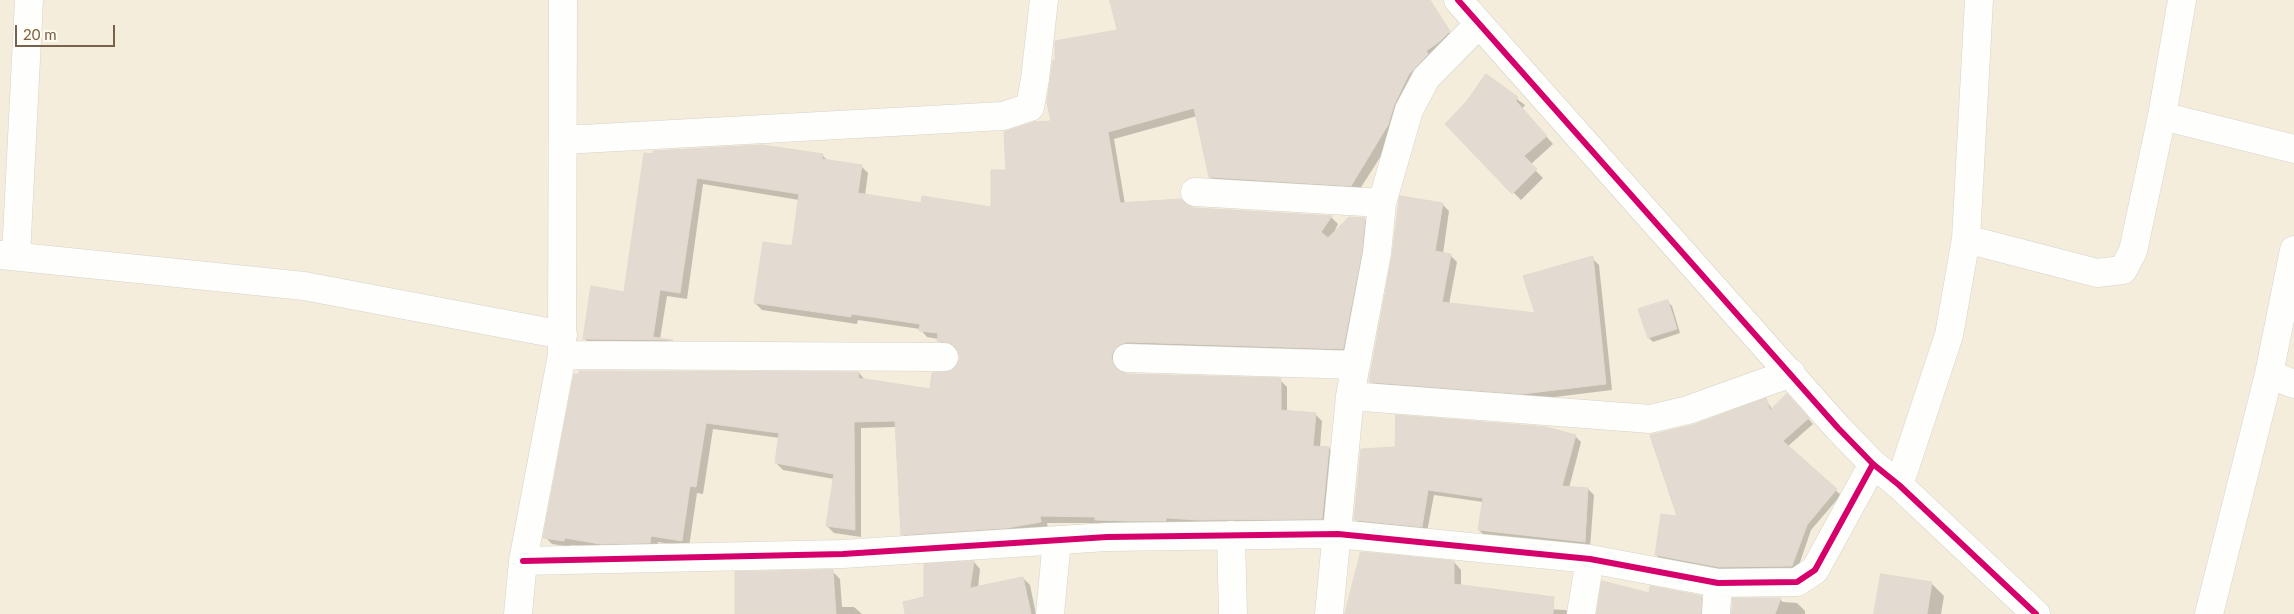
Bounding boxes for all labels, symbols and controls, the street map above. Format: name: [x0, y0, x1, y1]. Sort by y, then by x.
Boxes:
scale bar: [18, 15, 118, 47]
text: 20 m: [23, 25, 57, 43]

